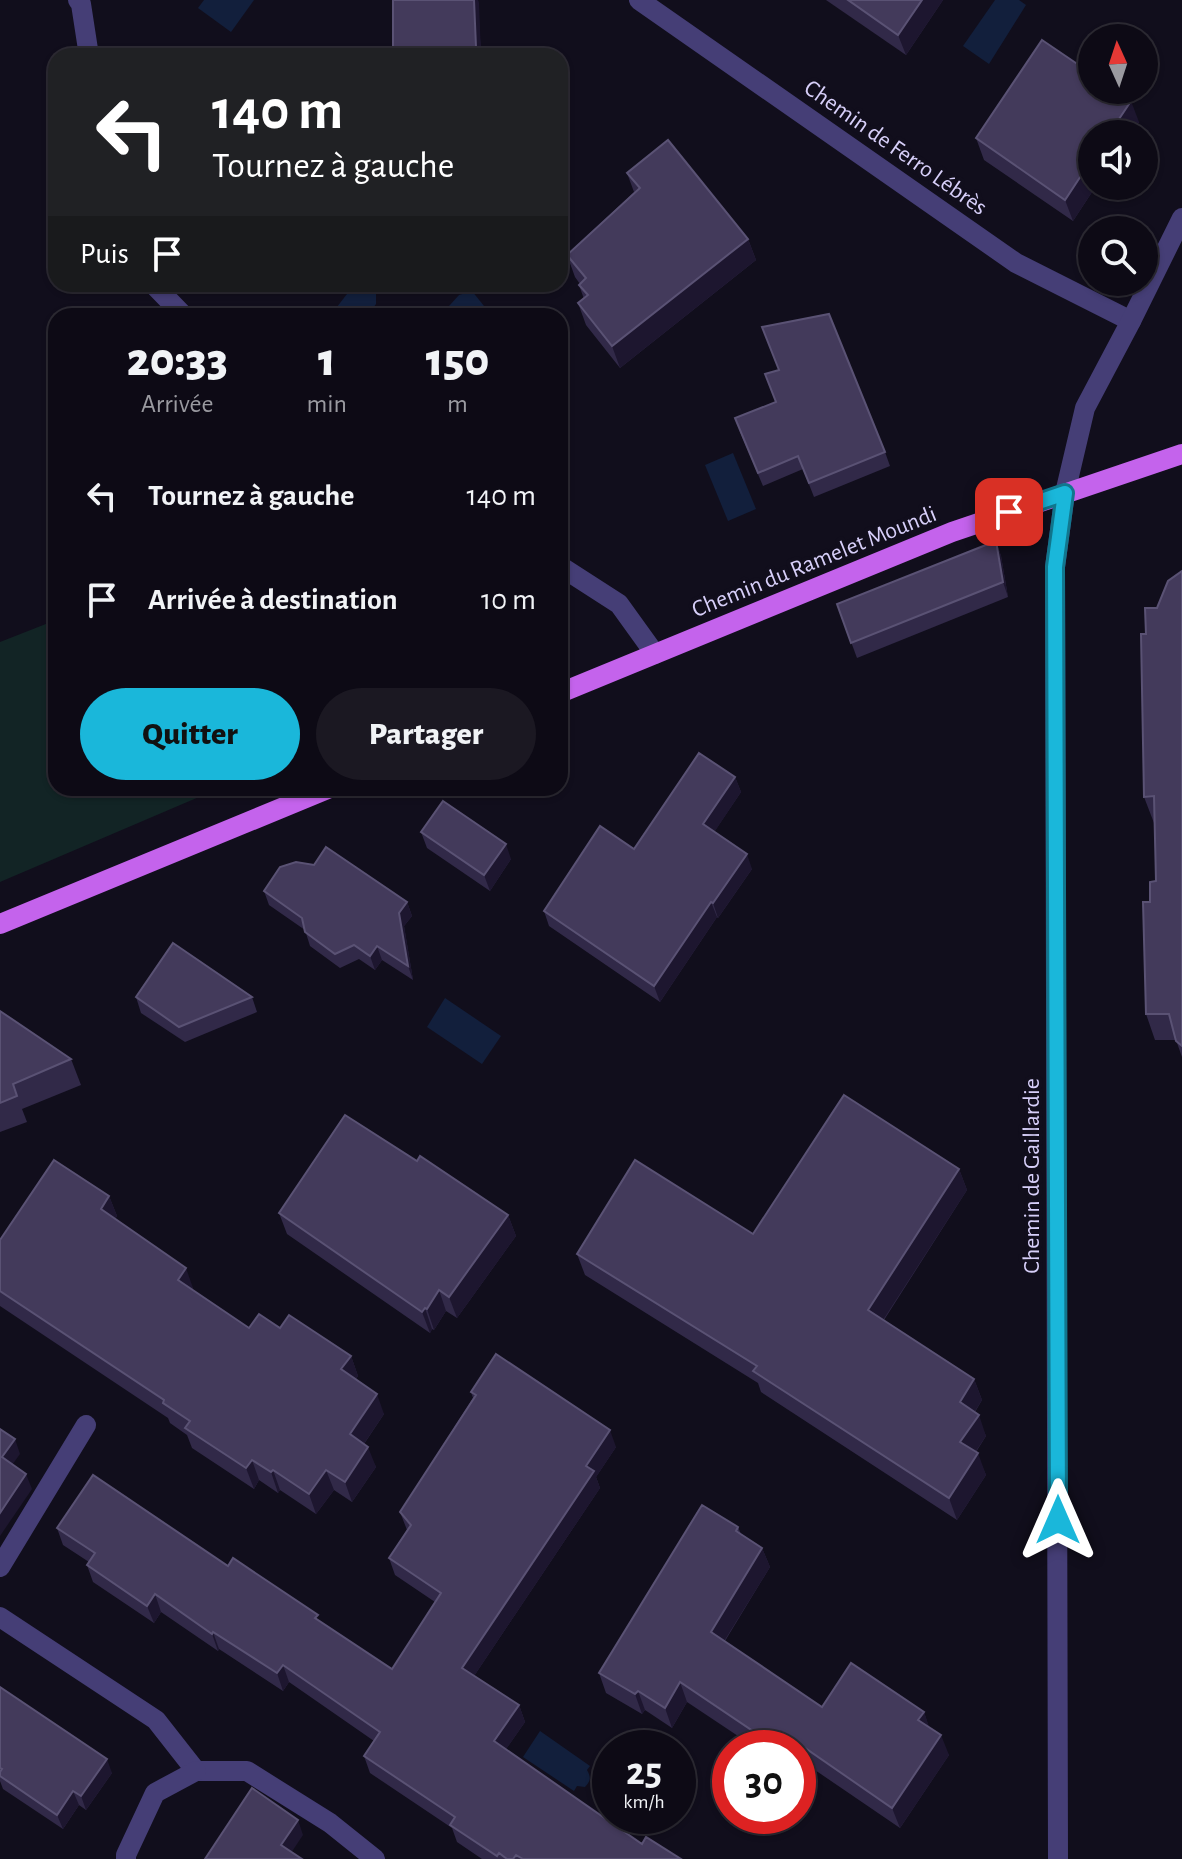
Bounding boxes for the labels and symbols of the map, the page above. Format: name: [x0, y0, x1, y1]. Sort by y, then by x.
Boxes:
north arrow: [1078, 24, 1158, 104]
street label: Chemin de Ferro Lébrès: [800, 76, 991, 220]
pin: [975, 478, 1043, 546]
street label: Chemin du Ramelet Moundi: [689, 502, 940, 622]
street label: Chemin de Gaillardie: [1020, 1078, 1044, 1274]
position arrow: [1016, 1478, 1100, 1562]
speed limit sign: 30: [712, 1730, 816, 1834]

